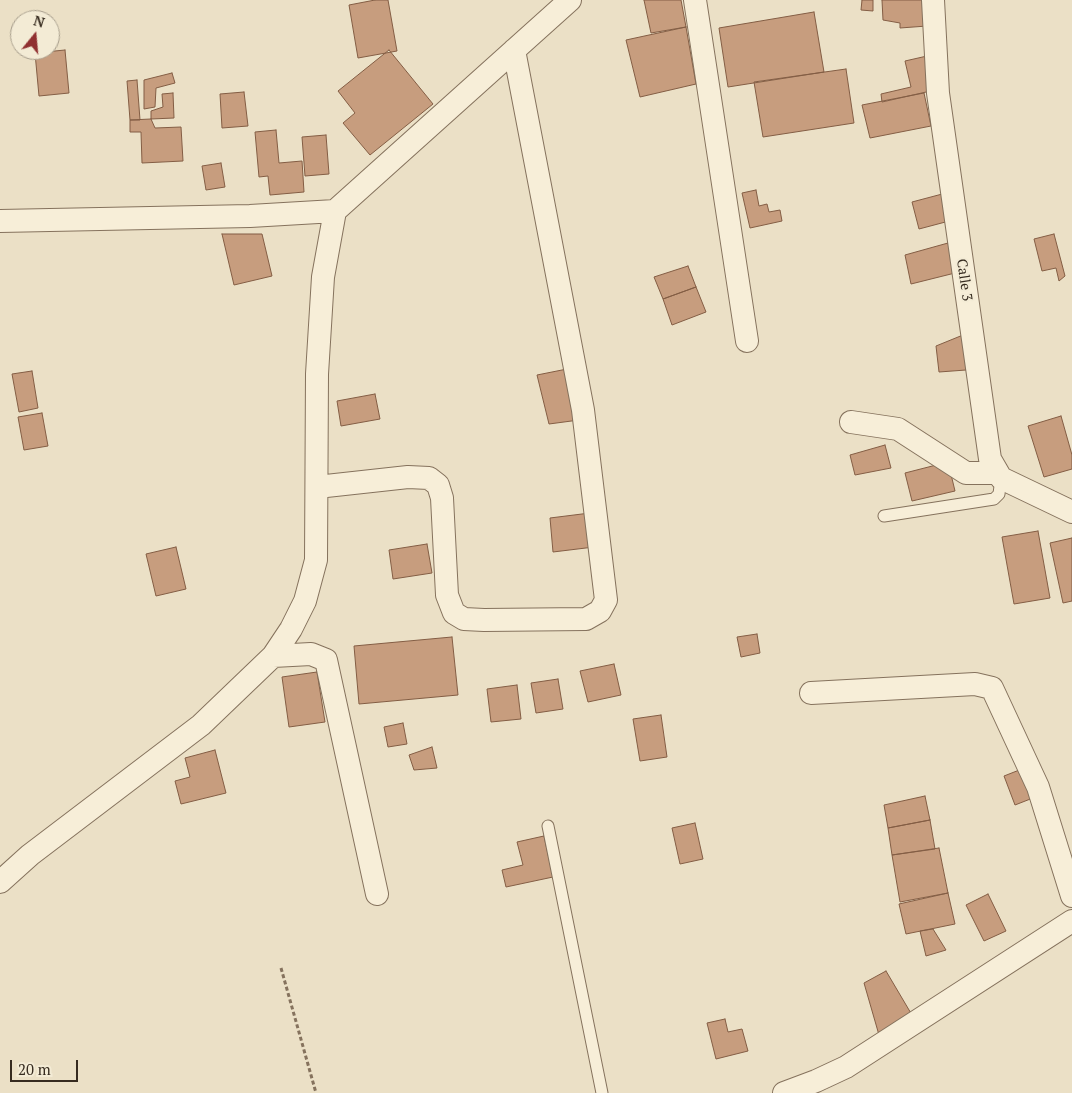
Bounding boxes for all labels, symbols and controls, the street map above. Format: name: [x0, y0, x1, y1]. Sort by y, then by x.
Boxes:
north arrow: [10, 10, 60, 60]
text: N: [31, 10, 47, 32]
street label: Calle 3: [953, 258, 975, 302]
scale bar: [12, 1050, 80, 1082]
text: 20 m: [18, 1059, 51, 1079]

